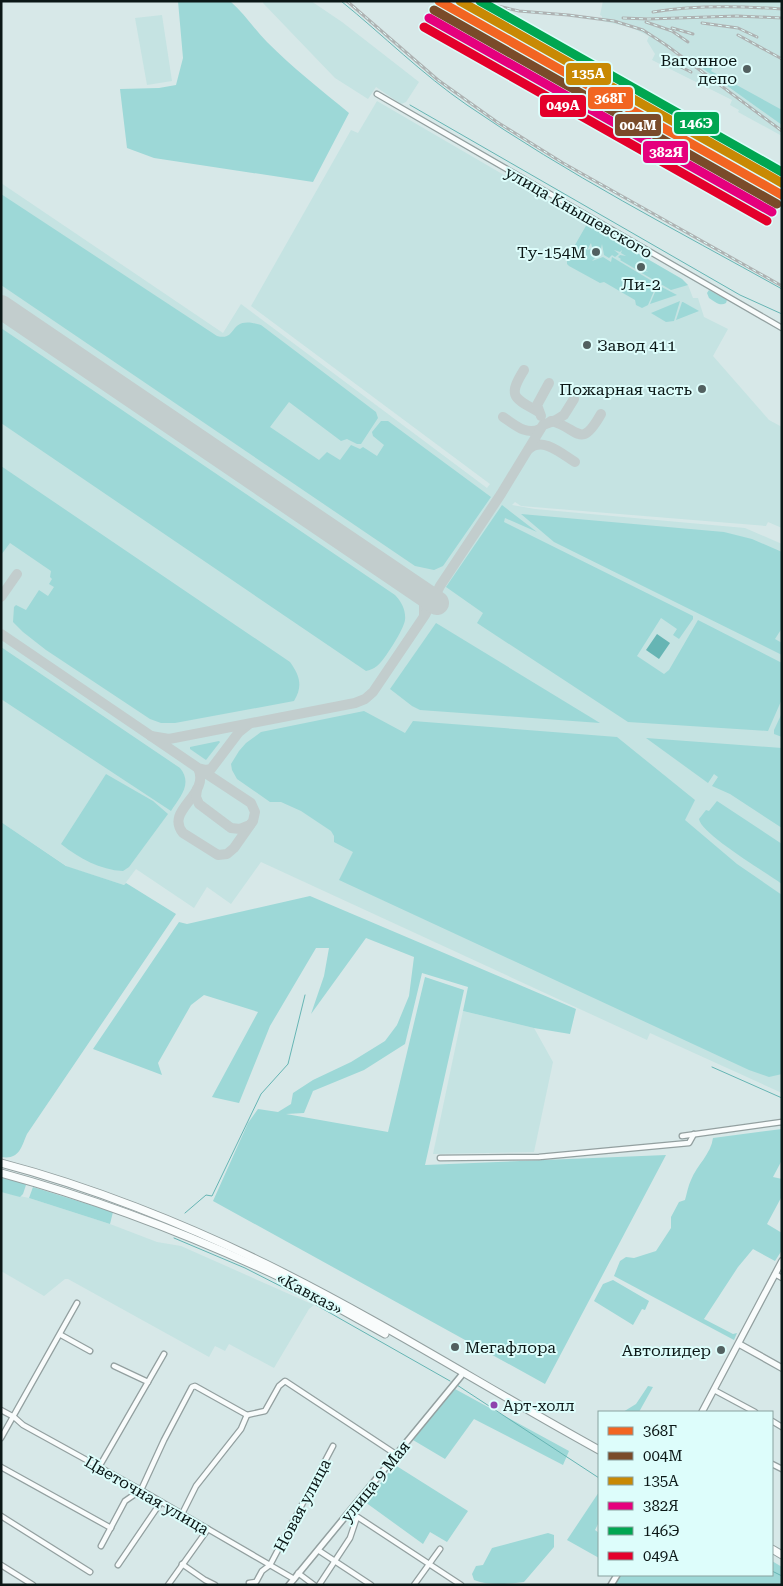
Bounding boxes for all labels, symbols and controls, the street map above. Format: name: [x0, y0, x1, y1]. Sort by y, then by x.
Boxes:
place label: Вагонное депо: [660, 51, 737, 88]
line badge: 135А: [565, 62, 612, 86]
marker: Вагонное депо: [741, 63, 753, 75]
text: 135А: [571, 65, 605, 81]
line badge: 368Г: [587, 86, 634, 110]
text: 368Г: [594, 90, 626, 106]
line badge: 049А: [539, 94, 587, 118]
text: 049А: [546, 97, 580, 113]
line badge: 146Э: [673, 111, 720, 135]
line badge: 004М: [614, 113, 662, 137]
text: 146Э: [679, 115, 713, 131]
text: 004М: [619, 117, 657, 133]
line badge: 382Я: [642, 140, 689, 164]
text: 382Я: [649, 144, 683, 160]
street label: улица Кнышевского: [502, 163, 656, 262]
place label: Ту-154М: [517, 243, 586, 262]
marker: Ту-154М: [590, 246, 602, 258]
marker: Ли-2: [635, 261, 647, 273]
place label: Ли-2: [621, 275, 661, 294]
place label: Завод 411: [597, 336, 676, 355]
marker: Завод 411: [581, 339, 593, 351]
place label: Пожарная часть: [559, 380, 693, 399]
marker: Пожарная часть: [696, 383, 708, 395]
street label: «Кавказ»: [274, 1268, 346, 1319]
place label: Мегафлора: [465, 1338, 556, 1357]
marker: Мегафлора: [449, 1341, 461, 1353]
place label: Автолидер: [622, 1341, 711, 1360]
marker: Автолидер: [715, 1344, 727, 1356]
place label: Арт-холл: [503, 1397, 575, 1415]
marker: Арт-холл: [489, 1400, 499, 1410]
legend: [598, 1411, 773, 1576]
text: 368Г: [643, 1422, 677, 1440]
street label: улица 9 Мая: [337, 1437, 414, 1526]
text: 004М: [643, 1447, 683, 1465]
street label: Цветочная улица: [81, 1452, 213, 1539]
street label: Новая улица: [270, 1455, 335, 1555]
text: 135А: [643, 1472, 679, 1490]
text: 382Я: [643, 1497, 679, 1515]
text: 146Э: [643, 1522, 679, 1540]
text: 049А: [643, 1547, 679, 1565]

